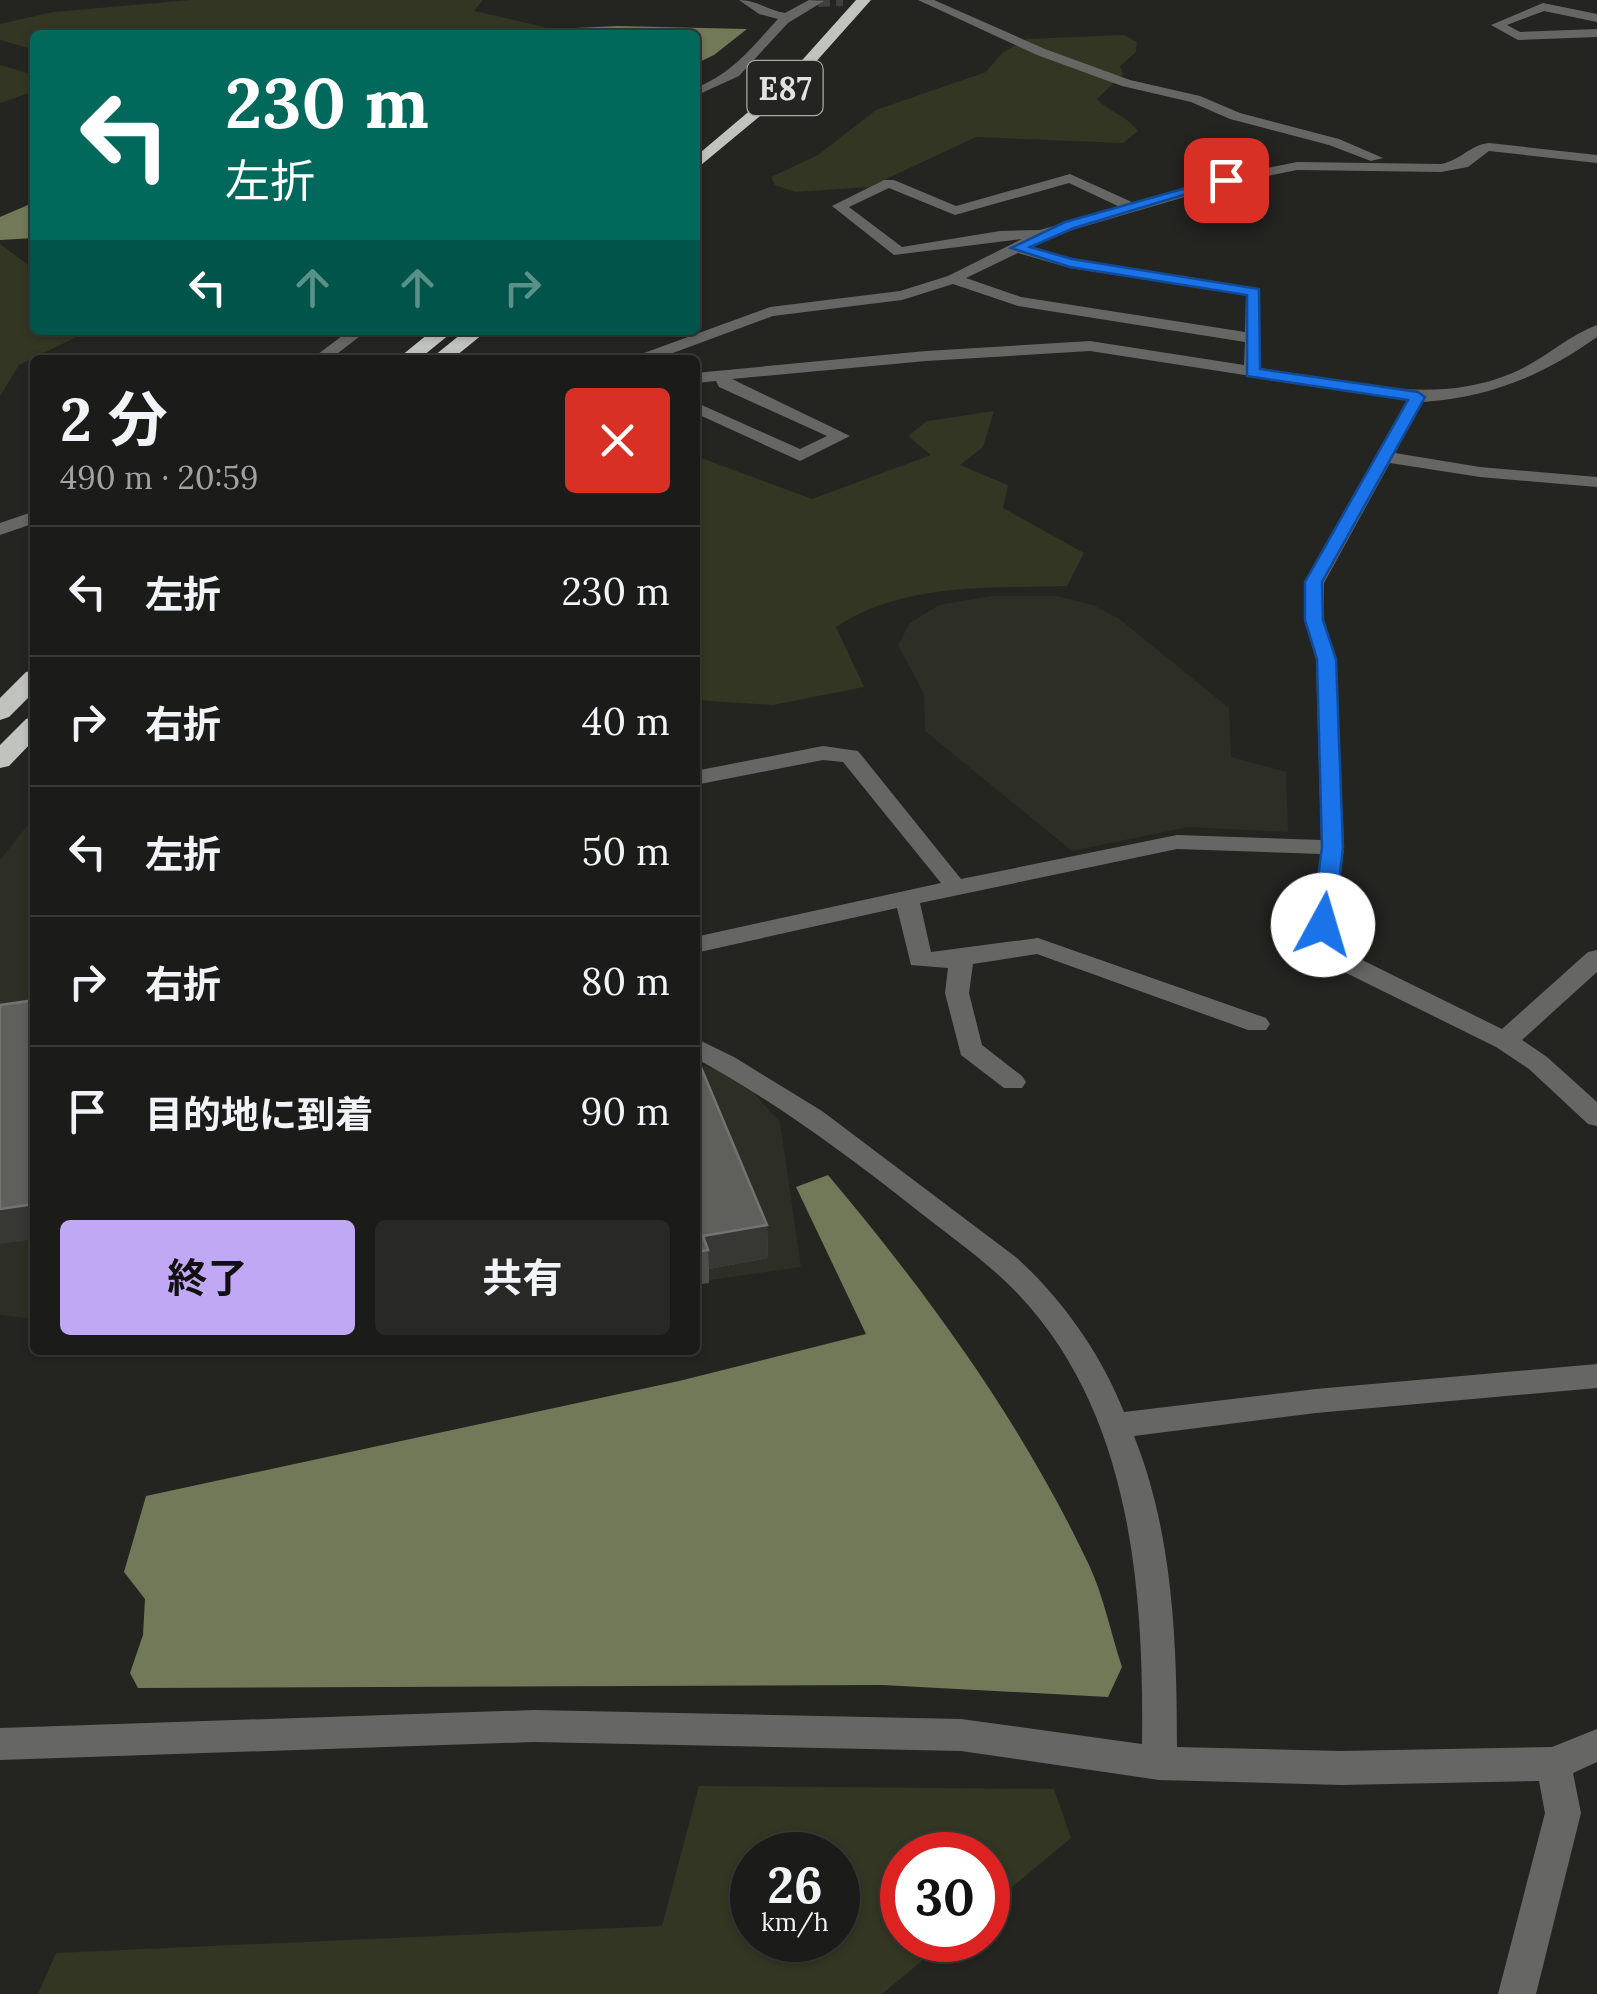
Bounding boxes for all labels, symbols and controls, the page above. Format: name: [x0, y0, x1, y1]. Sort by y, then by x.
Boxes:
text: 230 m: [225, 58, 429, 147]
road number: E87: [748, 61, 822, 115]
icon: left: [60, 70, 190, 200]
pin: [1184, 138, 1269, 223]
text: 左折: [225, 152, 315, 209]
icon: arrive: [1199, 153, 1254, 208]
icon: left: [180, 260, 235, 315]
icon: ahead: [285, 260, 340, 315]
icon: ahead: [390, 260, 445, 315]
icon: right: [495, 260, 550, 315]
text: 2 分: [60, 381, 168, 457]
button: close: [565, 388, 670, 493]
text: 490 m · 20:59: [60, 457, 259, 498]
icon: left: [60, 564, 115, 619]
text: 230 m: [561, 567, 670, 615]
text: 左折: [145, 570, 221, 618]
icon: right: [60, 694, 115, 749]
text: 40 m: [582, 697, 670, 745]
text: 右折: [145, 700, 221, 748]
icon: left: [60, 824, 115, 879]
text: 50 m: [582, 827, 670, 875]
text: 左折: [145, 830, 221, 878]
position arrow: [1271, 873, 1375, 977]
icon: right: [60, 954, 115, 1009]
text: 80 m: [581, 957, 670, 1005]
text: 右折: [145, 960, 221, 1008]
icon: arrive: [60, 1084, 115, 1139]
text: 90 m: [580, 1087, 670, 1135]
text: 目的地に到着: [145, 1090, 373, 1138]
button: 終了: [60, 1220, 355, 1335]
button: 共有: [375, 1220, 670, 1335]
speed limit sign: 30: [880, 1832, 1010, 1962]
text: 26: [767, 1853, 823, 1917]
text: km/h: [761, 1906, 829, 1938]

